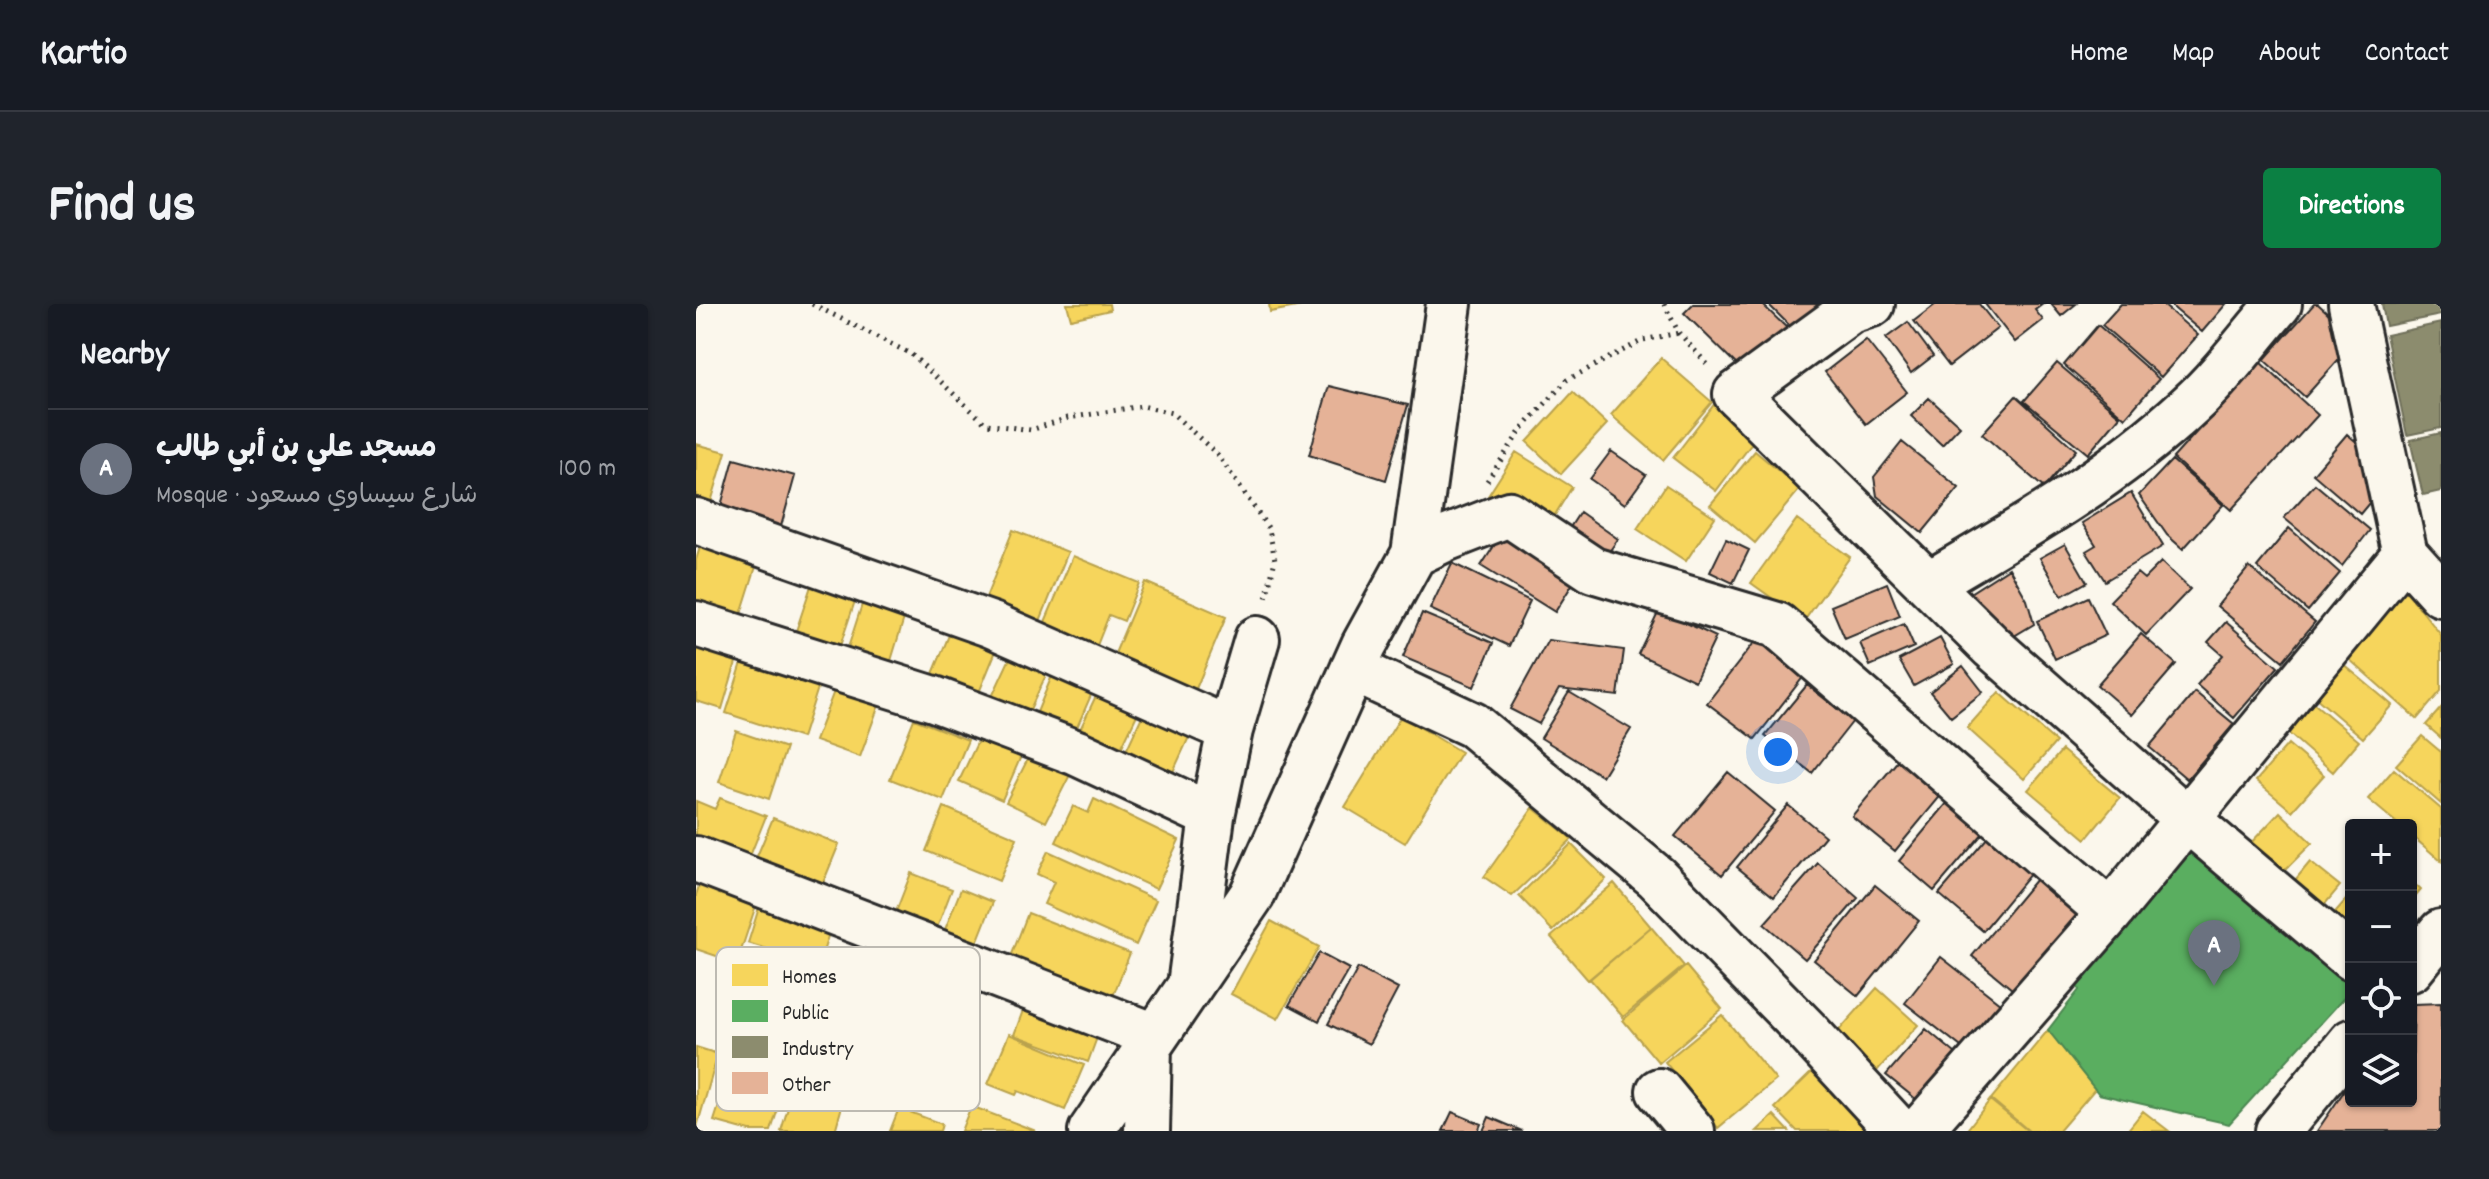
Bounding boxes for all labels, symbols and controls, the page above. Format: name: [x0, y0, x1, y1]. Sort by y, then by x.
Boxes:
text: Kartio: [40, 28, 127, 83]
text: Home: [2070, 35, 2128, 75]
text: Map: [2172, 35, 2214, 75]
text: About: [2258, 35, 2321, 75]
text: Contact: [2365, 35, 2449, 75]
text: Find us: [48, 168, 196, 248]
button: Directions: [2263, 168, 2441, 248]
text: Nearby: [80, 332, 169, 381]
text: مسجد علي بن أبي طالب: [156, 429, 437, 472]
text: A: [99, 451, 113, 488]
text: 100 m: [558, 451, 616, 488]
text: Mosque · شارع سيساوي مسعود: [156, 478, 478, 515]
your location: [1758, 732, 1798, 772]
map controls: [2345, 819, 2417, 1107]
button: +: [2345, 819, 2417, 891]
button: −: [2345, 891, 2417, 963]
pin: A: [2188, 920, 2240, 986]
legend: [716, 947, 980, 1111]
text: Homes: [782, 963, 837, 994]
button: locate: [2345, 963, 2417, 1035]
text: Public: [782, 999, 829, 1030]
text: Industry: [782, 1035, 854, 1066]
button: layers: [2345, 1035, 2417, 1107]
text: Other: [782, 1071, 832, 1102]

